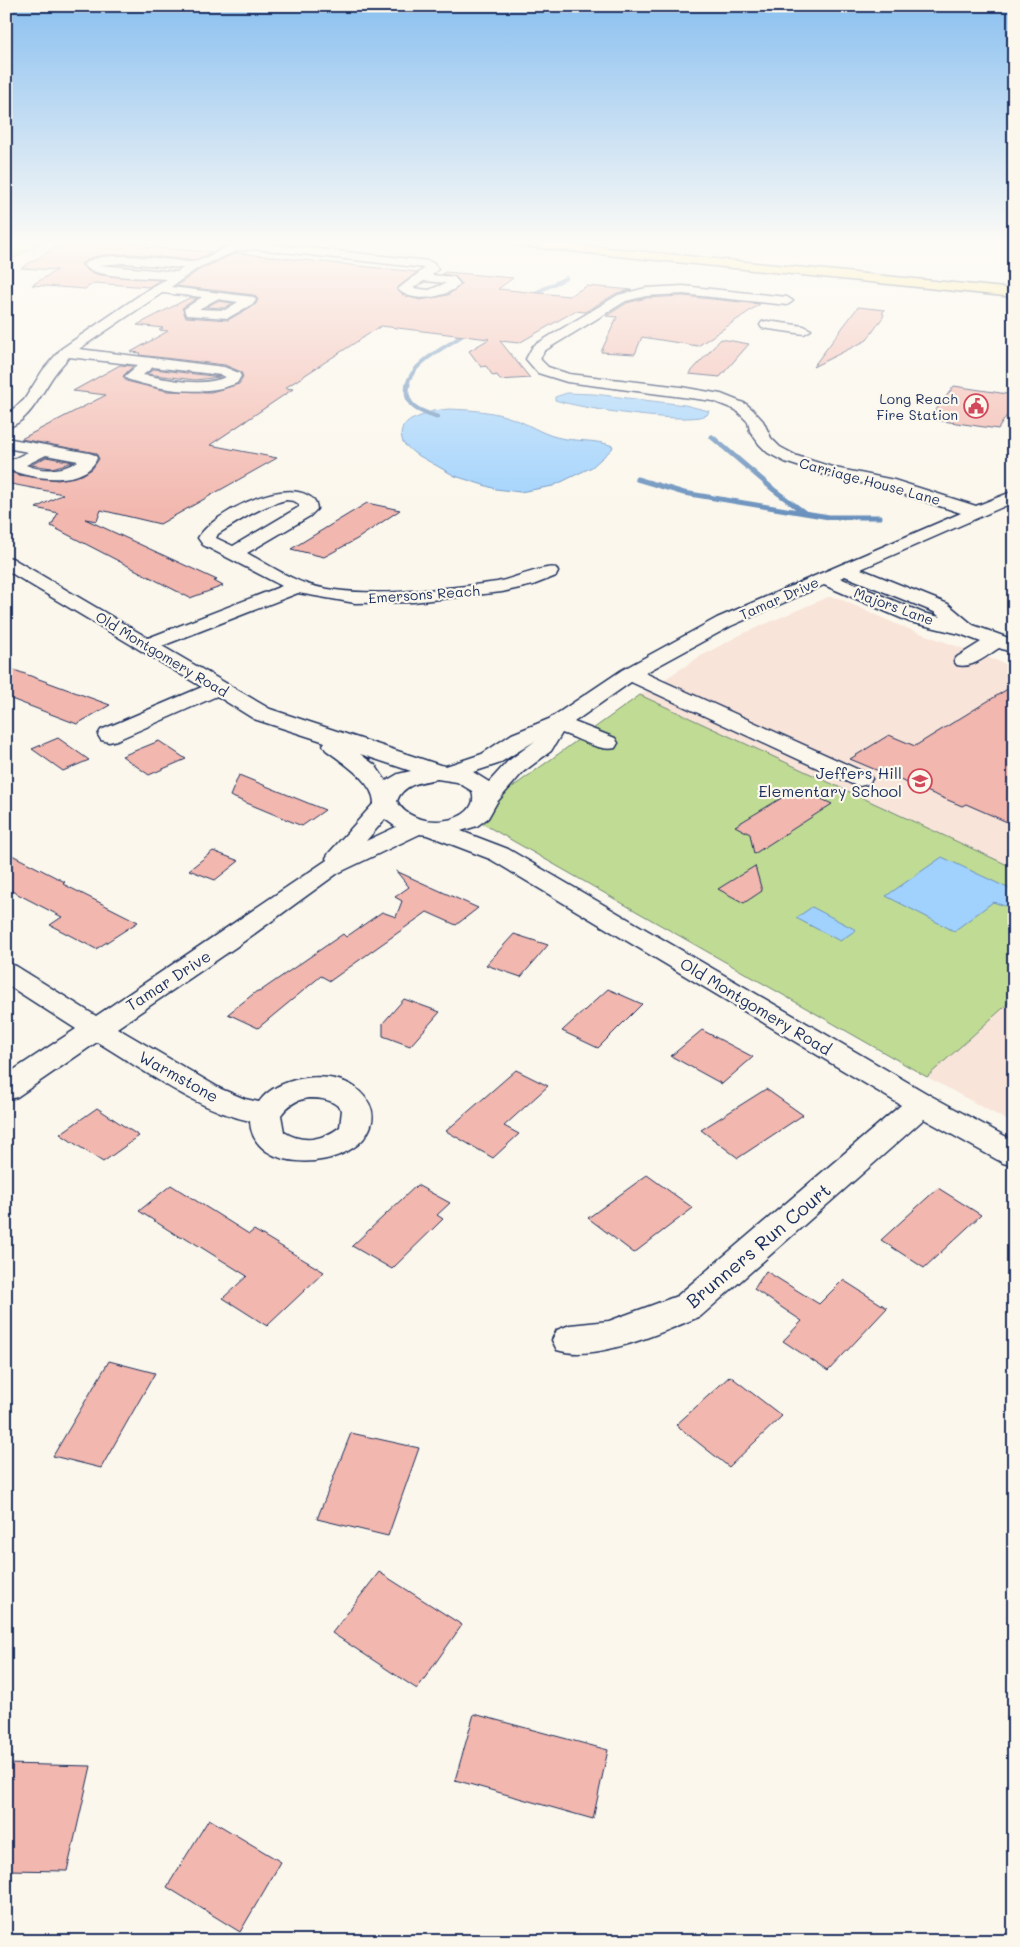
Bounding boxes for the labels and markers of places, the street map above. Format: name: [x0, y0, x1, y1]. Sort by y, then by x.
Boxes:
place label: Long Reach Fire Station: [876, 389, 958, 424]
public building icon: Long Reach Fire Station: [963, 393, 989, 419]
place label: Jeffers Hill Elementary School: [758, 762, 902, 801]
school or university icon: Jeffers Hill Elementary School: [907, 768, 933, 794]

